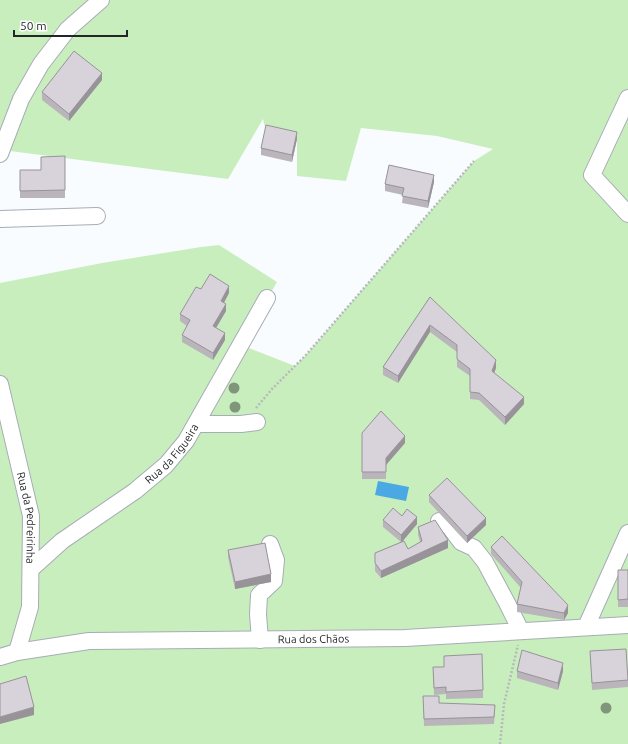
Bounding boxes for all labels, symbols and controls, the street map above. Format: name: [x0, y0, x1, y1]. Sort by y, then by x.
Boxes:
scale bar: [14, 12, 127, 38]
text: 50 m: [20, 19, 47, 32]
street label: Rua da Figueira: [143, 422, 201, 486]
street label: Rua da Pedreirinha: [15, 471, 37, 564]
street label: Rua dos Chãos: [278, 633, 349, 645]

